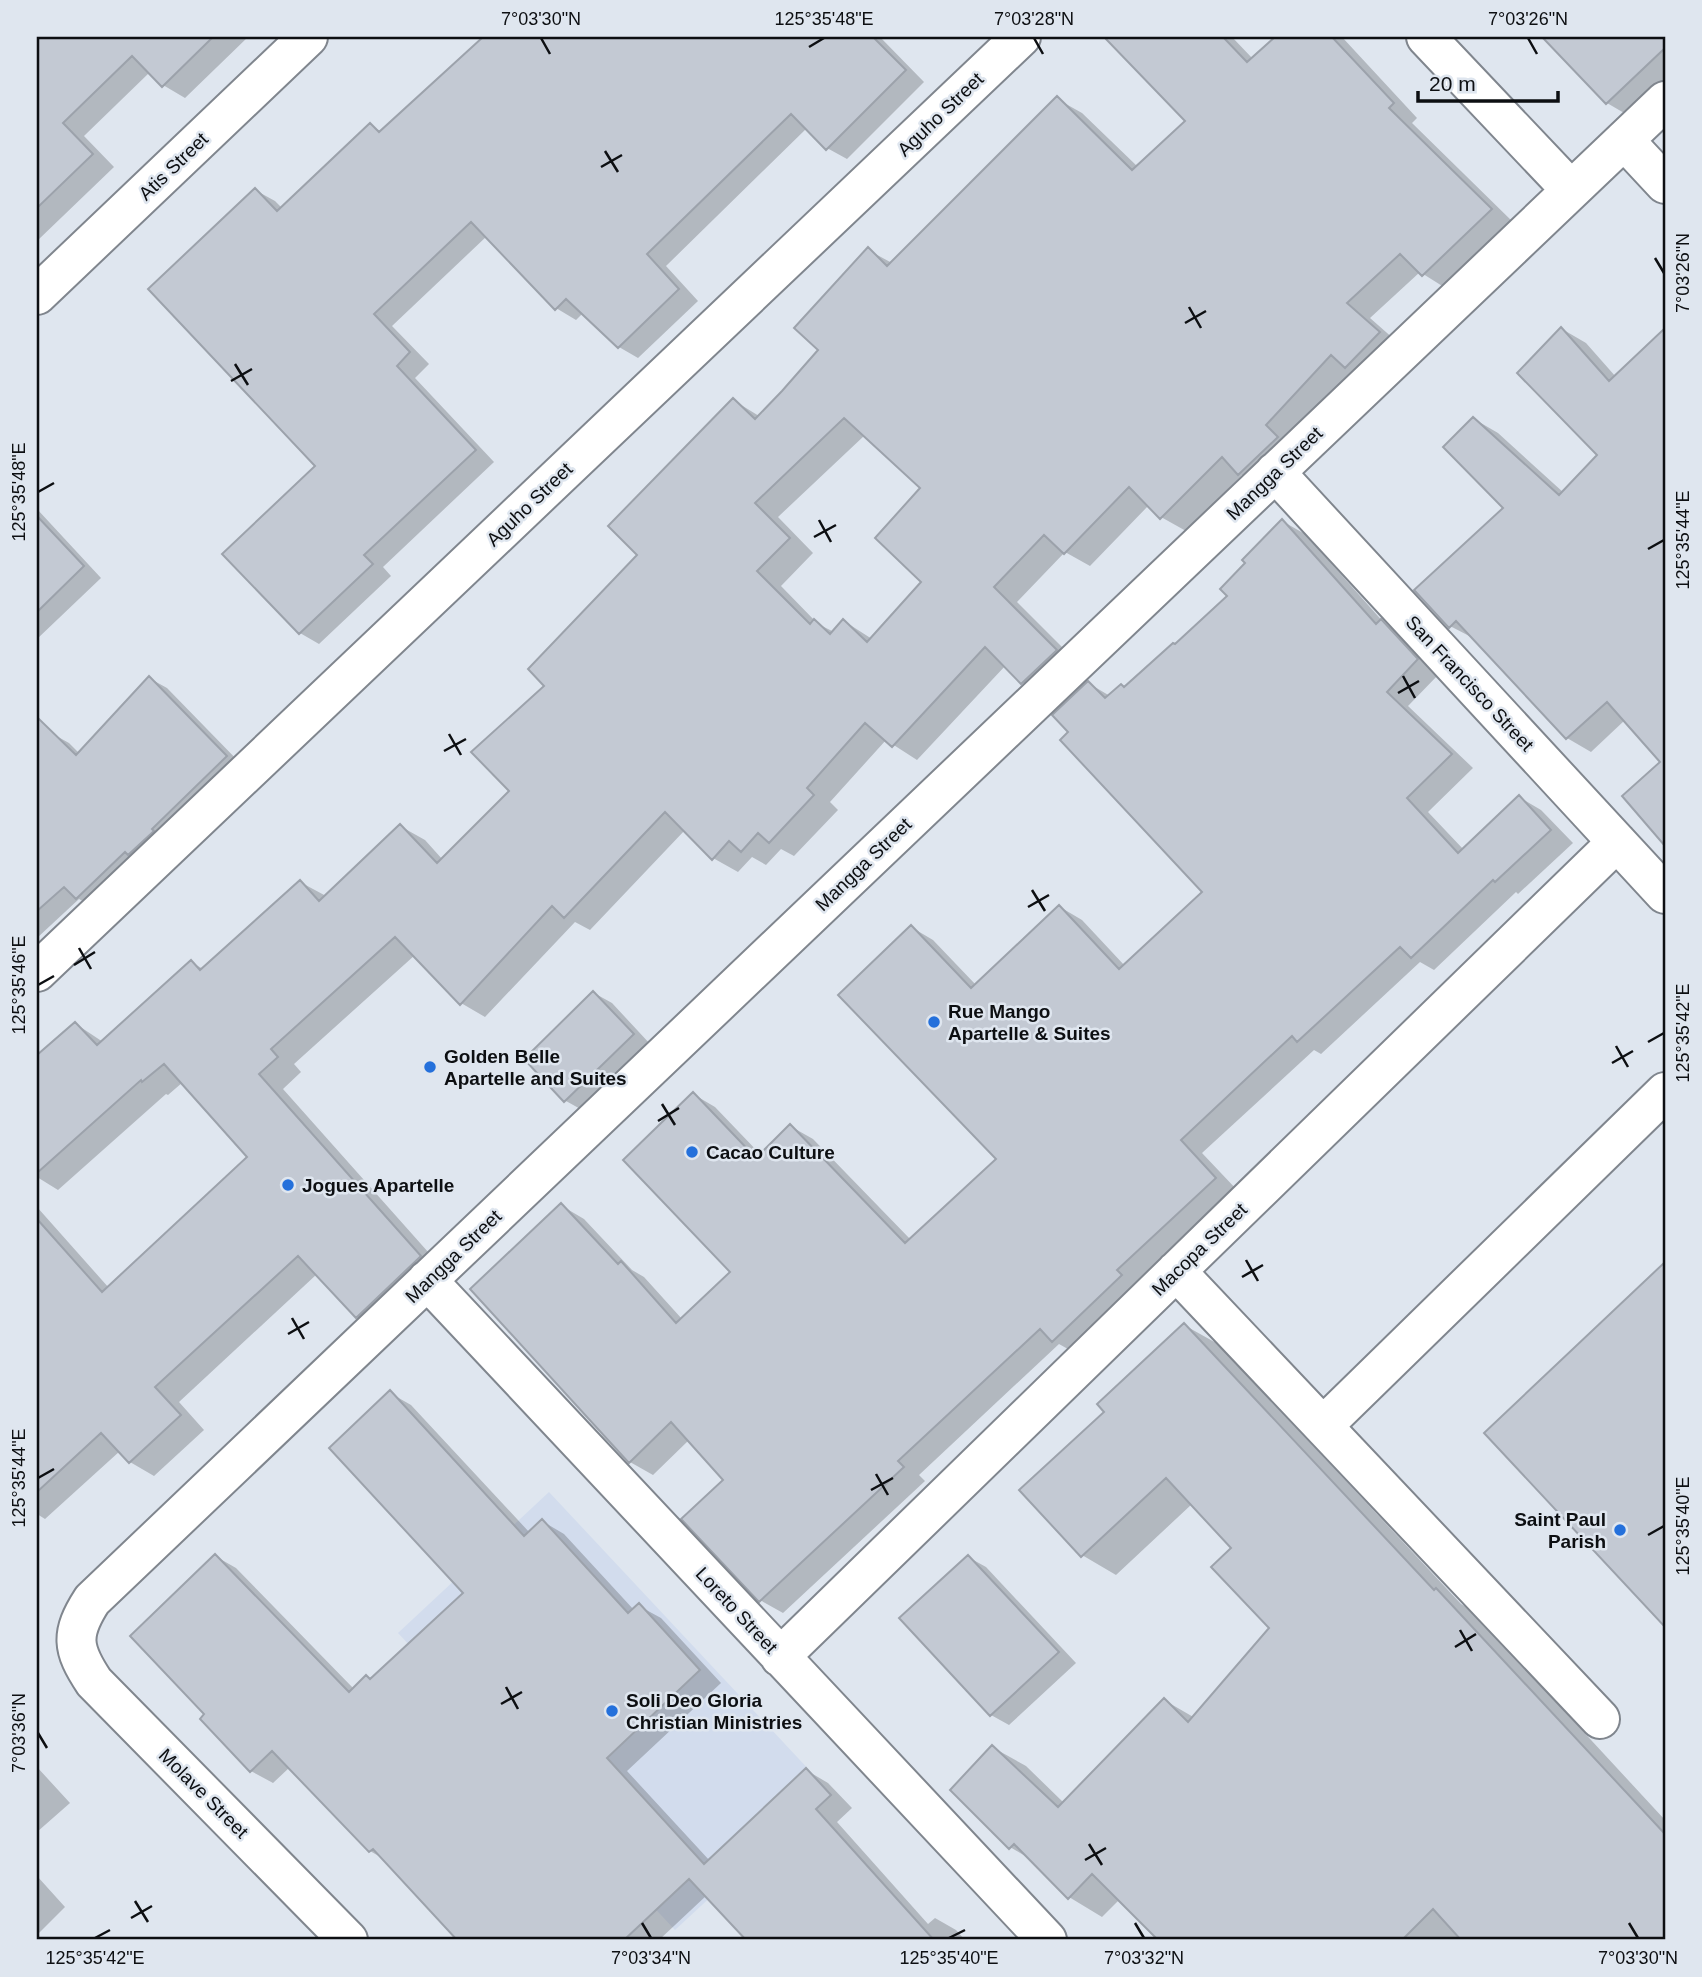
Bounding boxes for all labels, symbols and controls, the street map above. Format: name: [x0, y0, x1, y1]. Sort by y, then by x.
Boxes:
text: 7°03'30"N: [501, 9, 581, 29]
text: 125°35'48"E: [774, 9, 874, 29]
text: 7°03'28"N: [994, 9, 1074, 29]
text: 7°03'26"N: [1488, 9, 1568, 29]
scale bar: [1418, 60, 1558, 104]
street label: Aguho Street: [893, 68, 988, 160]
text: 20 m: [1429, 72, 1476, 95]
street label: Atis Street: [135, 128, 213, 204]
text: 7°03'26"N: [1673, 233, 1693, 313]
street label: Mangga Street: [1222, 422, 1327, 524]
text: 125°35'48"E: [9, 442, 29, 542]
street label: Aguho Street: [482, 458, 577, 550]
text: 125°35'44"E: [1673, 490, 1693, 590]
street label: San Francisco Street: [1401, 611, 1538, 756]
street label: Mangga Street: [811, 813, 916, 915]
text: 125°35'46"E: [9, 935, 29, 1035]
text: 125°35'42"E: [1673, 983, 1693, 1083]
place label: Rue Mango Apartelle & Suites: [948, 1001, 1111, 1044]
marker: Rue Mango Apartelle & Suites: [926, 1014, 942, 1030]
place label: Golden Belle Apartelle and Suites: [444, 1046, 627, 1089]
marker: Golden Belle Apartelle and Suites: [422, 1059, 438, 1075]
place label: Cacao Culture: [706, 1142, 835, 1163]
marker: Cacao Culture: [684, 1144, 700, 1160]
place label: Jogues Apartelle: [302, 1175, 454, 1196]
marker: Jogues Apartelle: [280, 1177, 296, 1193]
street label: Macopa Street: [1148, 1198, 1252, 1300]
street label: Mangga Street: [401, 1205, 506, 1307]
text: 125°35'44"E: [9, 1428, 29, 1528]
text: 125°35'40"E: [1673, 1476, 1693, 1576]
place label: Saint Paul Parish: [1514, 1509, 1606, 1552]
marker: Saint Paul Parish: [1612, 1522, 1628, 1538]
street label: Loreto Street: [691, 1563, 782, 1658]
place label: Soli Deo Gloria Christian Ministries: [626, 1690, 802, 1733]
text: 7°03'36"N: [9, 1693, 29, 1773]
marker: Soli Deo Gloria Christian Ministries: [604, 1703, 620, 1719]
street label: Molave Street: [155, 1744, 253, 1843]
text: 125°35'42"E: [45, 1948, 145, 1968]
text: 7°03'34"N: [611, 1948, 691, 1968]
text: 125°35'40"E: [899, 1948, 999, 1968]
text: 7°03'32"N: [1104, 1948, 1184, 1968]
text: 7°03'30"N: [1598, 1948, 1678, 1968]

